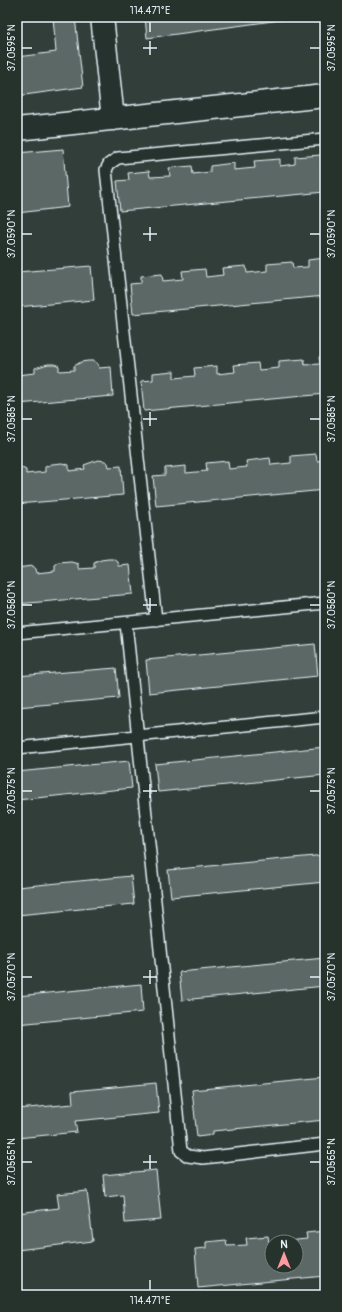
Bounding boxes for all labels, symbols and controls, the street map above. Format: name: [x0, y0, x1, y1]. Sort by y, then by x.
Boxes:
text: 114.471°E: [130, 5, 170, 17]
text: 37.0595°N: [6, 24, 18, 72]
text: 37.0595°N: [326, 24, 338, 72]
text: 37.0590°N: [6, 210, 18, 258]
text: 37.0590°N: [326, 210, 338, 258]
text: 37.0585°N: [6, 395, 18, 442]
text: 37.0585°N: [326, 395, 338, 442]
text: 37.0580°N: [6, 581, 18, 629]
text: 37.0580°N: [326, 581, 338, 629]
text: 37.0575°N: [6, 767, 18, 815]
text: 37.0575°N: [326, 767, 338, 815]
text: 37.0570°N: [6, 952, 18, 1001]
text: 37.0570°N: [326, 952, 338, 1001]
text: 37.0565°N: [6, 1138, 18, 1186]
text: 37.0565°N: [326, 1138, 338, 1186]
north arrow: [264, 1234, 304, 1274]
text: N: [280, 1238, 288, 1251]
text: 114.471°E: [130, 1295, 170, 1307]

